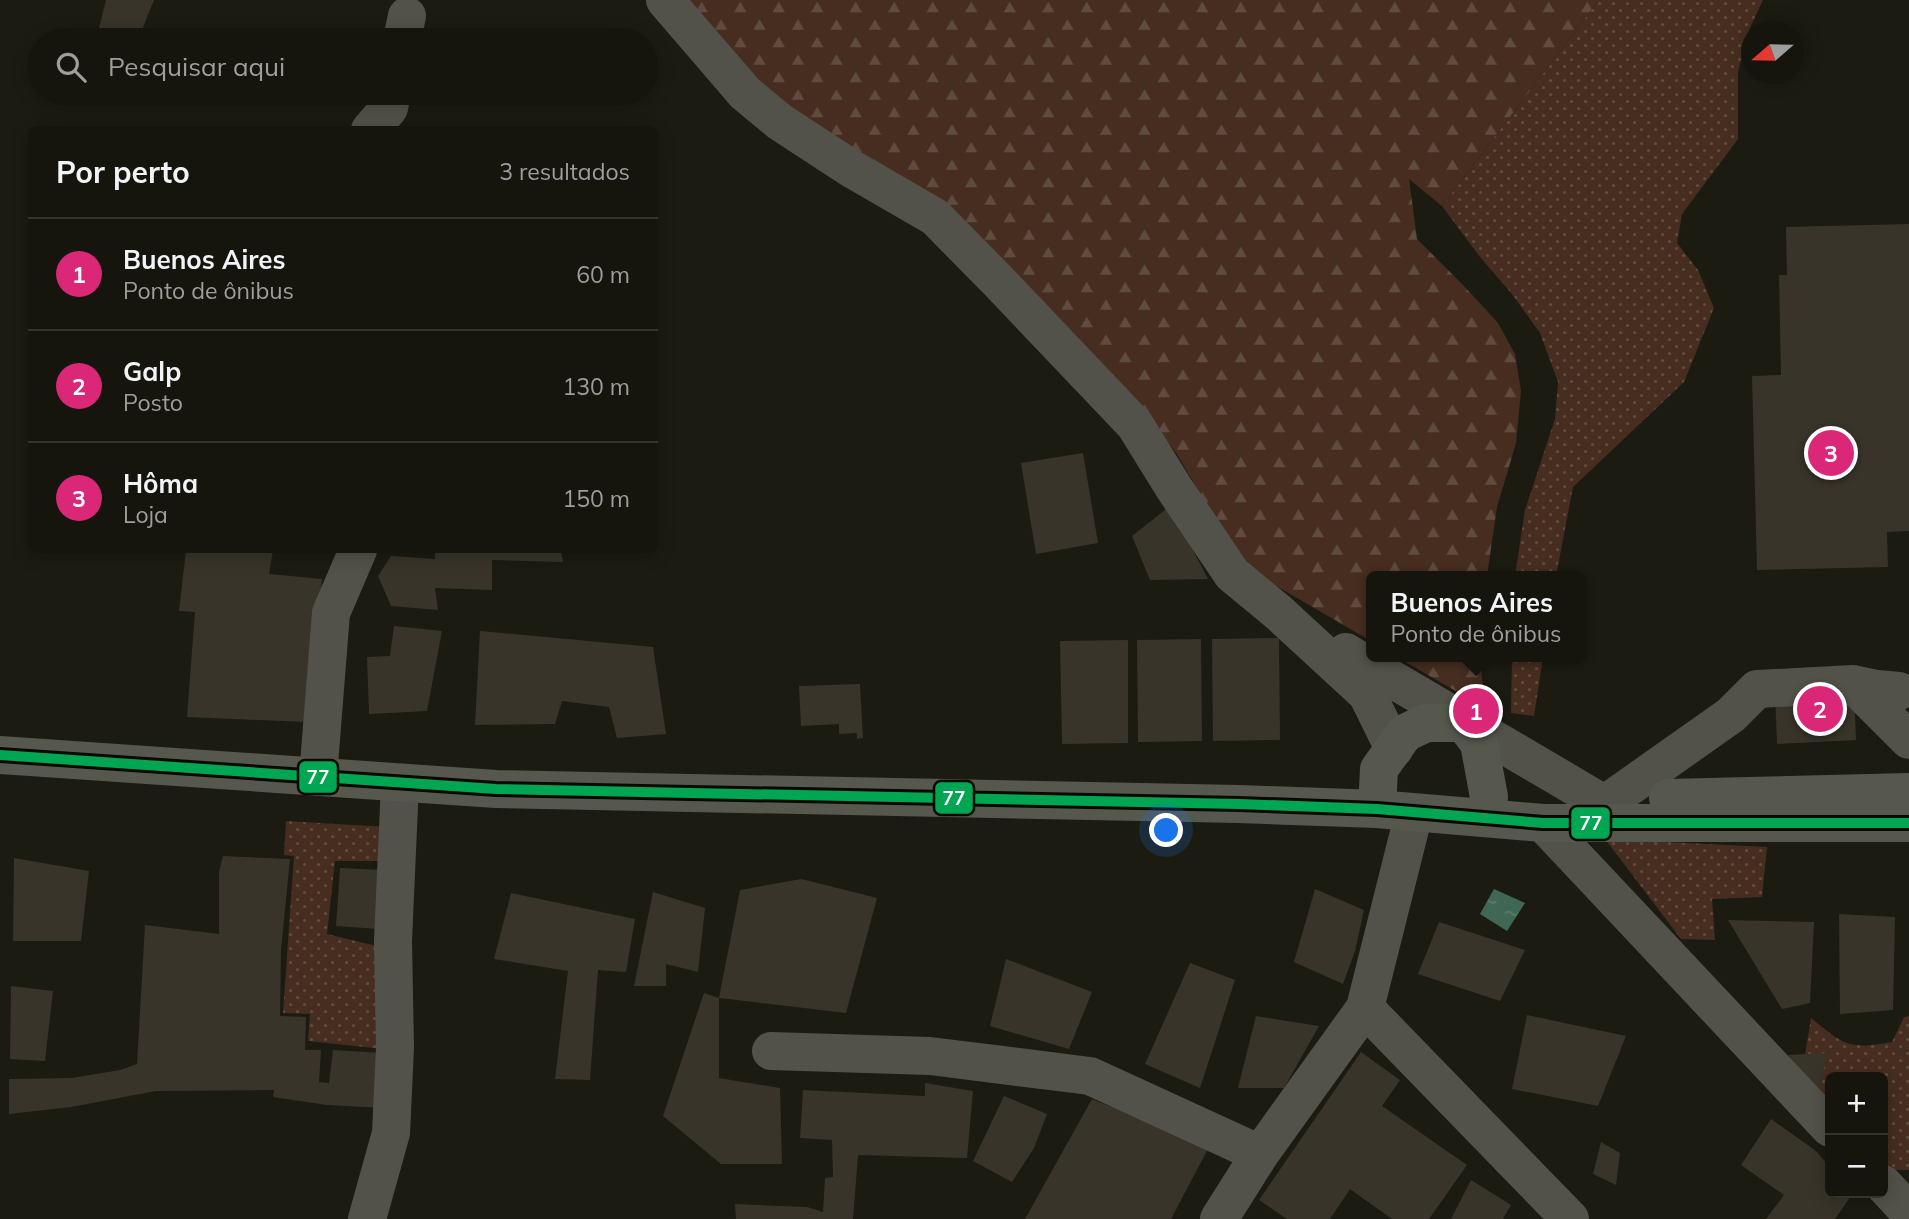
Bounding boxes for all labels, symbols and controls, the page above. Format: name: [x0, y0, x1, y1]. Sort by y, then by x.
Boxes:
north arrow: [1741, 21, 1804, 84]
search box: [28, 28, 658, 105]
icon: search: [52, 48, 90, 86]
text: Pesquisar aqui: [108, 50, 285, 83]
text: Por perto: [56, 153, 190, 191]
text: 3 resultados: [499, 157, 630, 186]
text: Buenos Aires: [123, 243, 285, 276]
text: 1: [72, 260, 86, 289]
text: 60 m: [576, 260, 630, 289]
text: Ponto de ônibus: [123, 276, 294, 305]
text: Galp: [123, 355, 181, 388]
text: 2: [72, 372, 86, 401]
text: 130 m: [562, 372, 630, 401]
text: Posto: [123, 388, 183, 417]
pin: 3: [1808, 427, 1854, 479]
text: Hôma: [123, 467, 198, 500]
text: 3: [72, 484, 86, 513]
text: 150 m: [562, 484, 630, 513]
text: Loja: [123, 500, 168, 529]
popup: [1366, 571, 1586, 662]
text: Buenos Aires: [1390, 586, 1553, 619]
text: Ponto de ônibus: [1390, 619, 1562, 648]
pin: 2: [1797, 683, 1843, 735]
pin: 1: [1453, 685, 1499, 737]
line badge: 77: [298, 760, 338, 794]
text: 77: [307, 765, 329, 789]
line badge: 77: [934, 781, 974, 815]
text: 77: [943, 786, 965, 810]
line badge: 77: [1570, 806, 1611, 840]
text: 77: [1580, 811, 1602, 835]
your location: [1149, 813, 1183, 847]
map controls: [1825, 1072, 1888, 1198]
button: +: [1825, 1072, 1888, 1135]
button: −: [1825, 1135, 1888, 1198]

